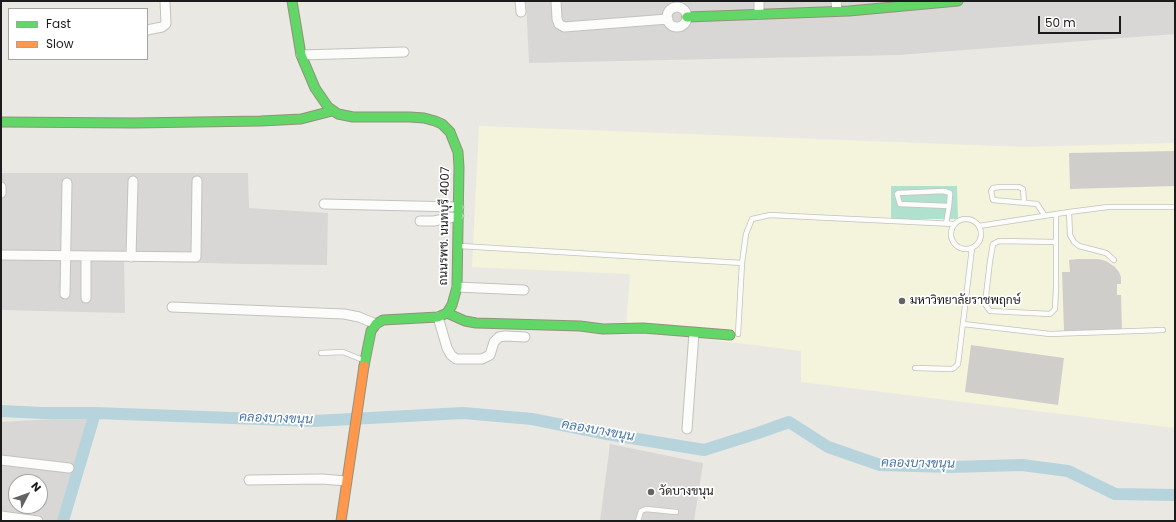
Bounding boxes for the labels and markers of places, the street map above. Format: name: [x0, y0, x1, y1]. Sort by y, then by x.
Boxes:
place label: มหาวิทยาลัยราชพฤกษ์: [910, 294, 1021, 308]
marker: มหาวิทยาลัยราชพฤกษ์: [897, 296, 907, 306]
place label: วัดบางขนุน: [659, 485, 714, 499]
marker: วัดบางขนุน: [646, 487, 656, 497]

